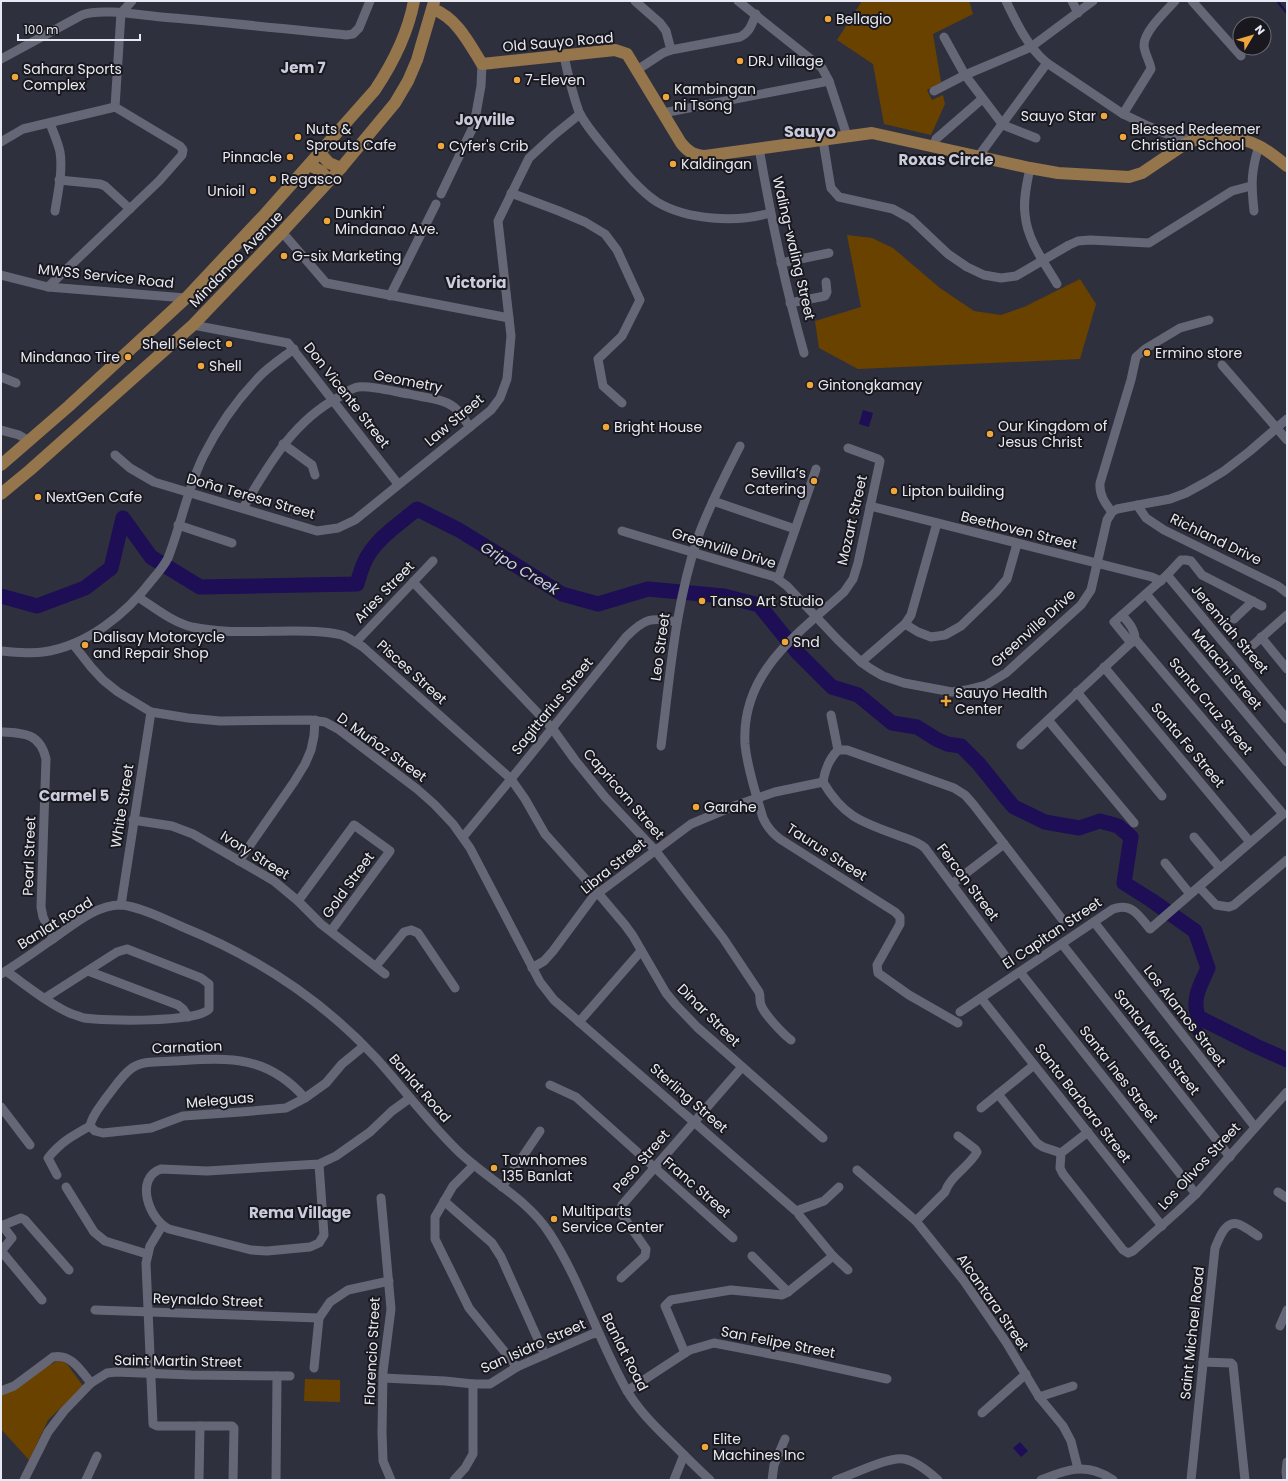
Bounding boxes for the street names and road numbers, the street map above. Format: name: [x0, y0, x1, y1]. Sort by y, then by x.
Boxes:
street label: Old Sauyo Road: [502, 27, 614, 57]
street label: Waling-waling Street: [768, 174, 820, 322]
street label: Mindanao Avenue: [185, 206, 288, 312]
street label: MWSS Service Road: [37, 259, 175, 293]
street label: Don Vicente Street: [299, 338, 395, 452]
street label: Geometry: [372, 365, 444, 397]
street label: Law Street: [420, 389, 488, 451]
street label: Doña Teresa Street: [184, 468, 318, 524]
street label: Mozart Street: [832, 473, 872, 567]
street label: Beethoven Street: [959, 506, 1079, 554]
street label: Richland Drive: [1167, 508, 1265, 570]
street label: Greenville Drive: [669, 523, 779, 573]
street label: Aries Street: [349, 557, 419, 627]
street label: Jeremiah Street: [1187, 580, 1273, 678]
street label: Greenville Drive: [986, 584, 1080, 672]
street label: Leo Street: [645, 612, 675, 682]
street label: Malachi Street: [1187, 624, 1267, 714]
street label: Pisces Street: [373, 635, 451, 709]
street label: Sagittarius Street: [506, 653, 598, 759]
street label: Santa Cruz Street: [1164, 653, 1258, 759]
street label: Santa Fe Street: [1146, 698, 1230, 792]
street label: D. Muñoz Street: [333, 708, 431, 786]
street label: Capricorn Street: [579, 744, 669, 844]
street label: White Street: [106, 763, 138, 849]
street label: Pearl Street: [18, 816, 40, 896]
street label: Taurus Street: [783, 819, 871, 885]
street label: Ivory Street: [217, 826, 293, 884]
street label: Libra Street: [576, 834, 650, 898]
street label: Fercon Street: [932, 839, 1004, 925]
street label: Gold Street: [317, 848, 379, 922]
street label: Banlat Road: [14, 892, 96, 954]
street label: El Capitan Street: [998, 892, 1106, 974]
street label: Los Alamos Street: [1139, 961, 1231, 1071]
street label: Dinar Street: [673, 979, 745, 1051]
street label: Santa Maria Street: [1109, 985, 1205, 1099]
street label: Santa Ines Street: [1075, 1021, 1163, 1127]
street label: Carnation: [151, 1036, 223, 1058]
street label: Santa Barbara Street: [1030, 1039, 1136, 1167]
street label: Banlat Road: [385, 1049, 455, 1127]
street label: Sterling Street: [646, 1059, 732, 1137]
street label: Meleguas: [185, 1087, 255, 1113]
street label: Los Olivos Street: [1153, 1118, 1245, 1214]
street label: Peso Street: [608, 1125, 674, 1197]
street label: Franc Street: [659, 1152, 735, 1222]
street label: Alcantara Street: [952, 1250, 1034, 1354]
street label: Saint Michael Road: [1175, 1266, 1209, 1400]
street label: Reynaldo Street: [153, 1288, 263, 1312]
street label: Florencio Street: [359, 1297, 385, 1405]
street label: Banlat Road: [597, 1310, 653, 1394]
street label: San Isidro Street: [477, 1314, 589, 1378]
street label: San Felipe Street: [719, 1321, 837, 1363]
street label: Saint Martin Street: [114, 1350, 242, 1372]

